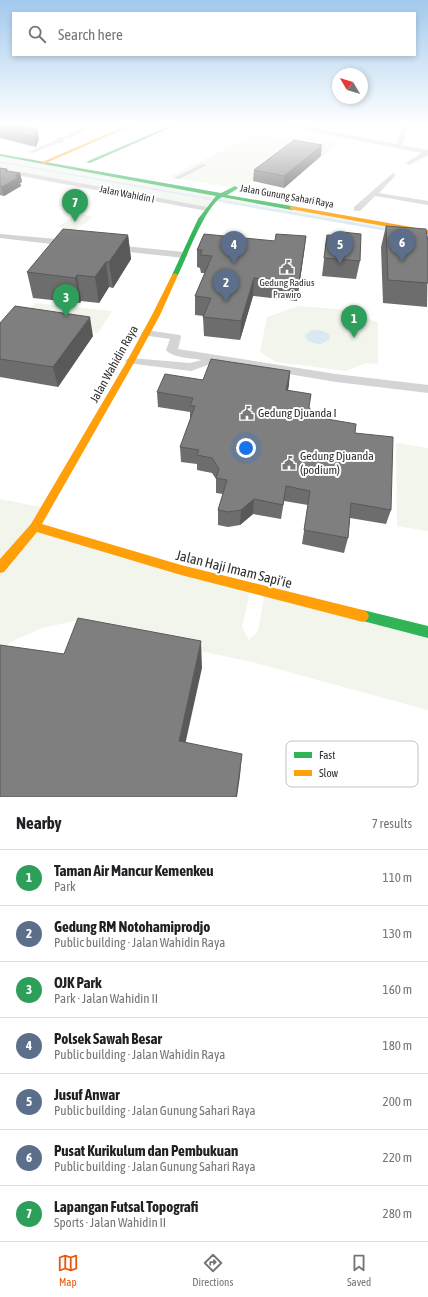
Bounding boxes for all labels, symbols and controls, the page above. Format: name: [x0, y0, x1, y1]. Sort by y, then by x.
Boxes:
search box: [12, 12, 416, 56]
icon: search: [26, 23, 48, 45]
text: Search here: [58, 26, 123, 43]
north arrow: [332, 68, 368, 104]
street label: Jalan Gunung Sahari Raya: [239, 182, 335, 210]
street label: Jalan Wahidin I: [98, 183, 156, 205]
pin: 7: [62, 189, 88, 222]
pin: 6: [389, 229, 415, 262]
pin: 4: [221, 231, 247, 264]
pin: 5: [327, 231, 353, 264]
public building icon: Gedung Radius Prawiro: [279, 259, 295, 275]
pin: 2: [213, 269, 239, 302]
place label: Gedung Radius Prawiro: [260, 277, 315, 300]
pin: 3: [53, 284, 79, 317]
pin: 1: [341, 305, 367, 338]
street label: Jalan Wahidin Raya: [87, 323, 141, 405]
public building icon: Gedung Djuanda I: [239, 405, 255, 421]
place label: Gedung Djuanda I: [258, 406, 337, 420]
your location: [236, 438, 256, 458]
place label: Gedung Djuanda (podium): [300, 449, 374, 477]
public building icon: Gedung Djuanda (podium): [281, 455, 297, 471]
street label: Jalan Haji Imam Sapi'ie: [174, 547, 294, 591]
legend: [286, 741, 418, 787]
text: Fast: [319, 749, 335, 761]
text: Slow: [319, 767, 338, 779]
text: Nearby: [16, 813, 62, 833]
text: 7 results: [372, 816, 412, 831]
text: Taman Air Mancur Kemenkeu: [54, 862, 214, 879]
text: 1: [26, 870, 32, 885]
text: 110 m: [383, 870, 412, 885]
text: Park: [54, 879, 76, 894]
text: Gedung RM Notohamiprodjo: [54, 918, 210, 935]
text: 2: [26, 926, 32, 941]
text: 130 m: [383, 926, 412, 941]
text: Public building · Jalan Wahidin Raya: [54, 935, 225, 950]
text: OJK Park: [54, 974, 102, 991]
text: 3: [26, 982, 32, 997]
text: 160 m: [383, 982, 412, 997]
text: Park · Jalan Wahidin II: [54, 991, 158, 1006]
text: Polsek Sawah Besar: [54, 1030, 162, 1047]
text: 4: [26, 1038, 32, 1053]
text: 180 m: [383, 1038, 412, 1053]
text: Public building · Jalan Wahidin Raya: [54, 1047, 225, 1062]
text: Jusuf Anwar: [54, 1086, 120, 1103]
text: 5: [26, 1094, 32, 1109]
text: 200 m: [383, 1094, 412, 1109]
text: Public building · Jalan Gunung Sahari Raya: [54, 1103, 255, 1118]
text: Pusat Kurikulum dan Pembukuan: [54, 1142, 238, 1159]
text: 6: [26, 1150, 32, 1165]
text: 220 m: [383, 1150, 412, 1165]
text: Public building · Jalan Gunung Sahari Raya: [54, 1159, 255, 1174]
text: Lapangan Futsal Topografi: [54, 1198, 198, 1215]
text: 7: [26, 1206, 32, 1221]
text: 280 m: [383, 1206, 412, 1221]
text: Sports · Jalan Wahidin II: [54, 1215, 166, 1230]
tab: Map: [57, 1252, 79, 1288]
tab: Directions: [192, 1252, 233, 1288]
tab: Saved: [347, 1252, 371, 1288]

